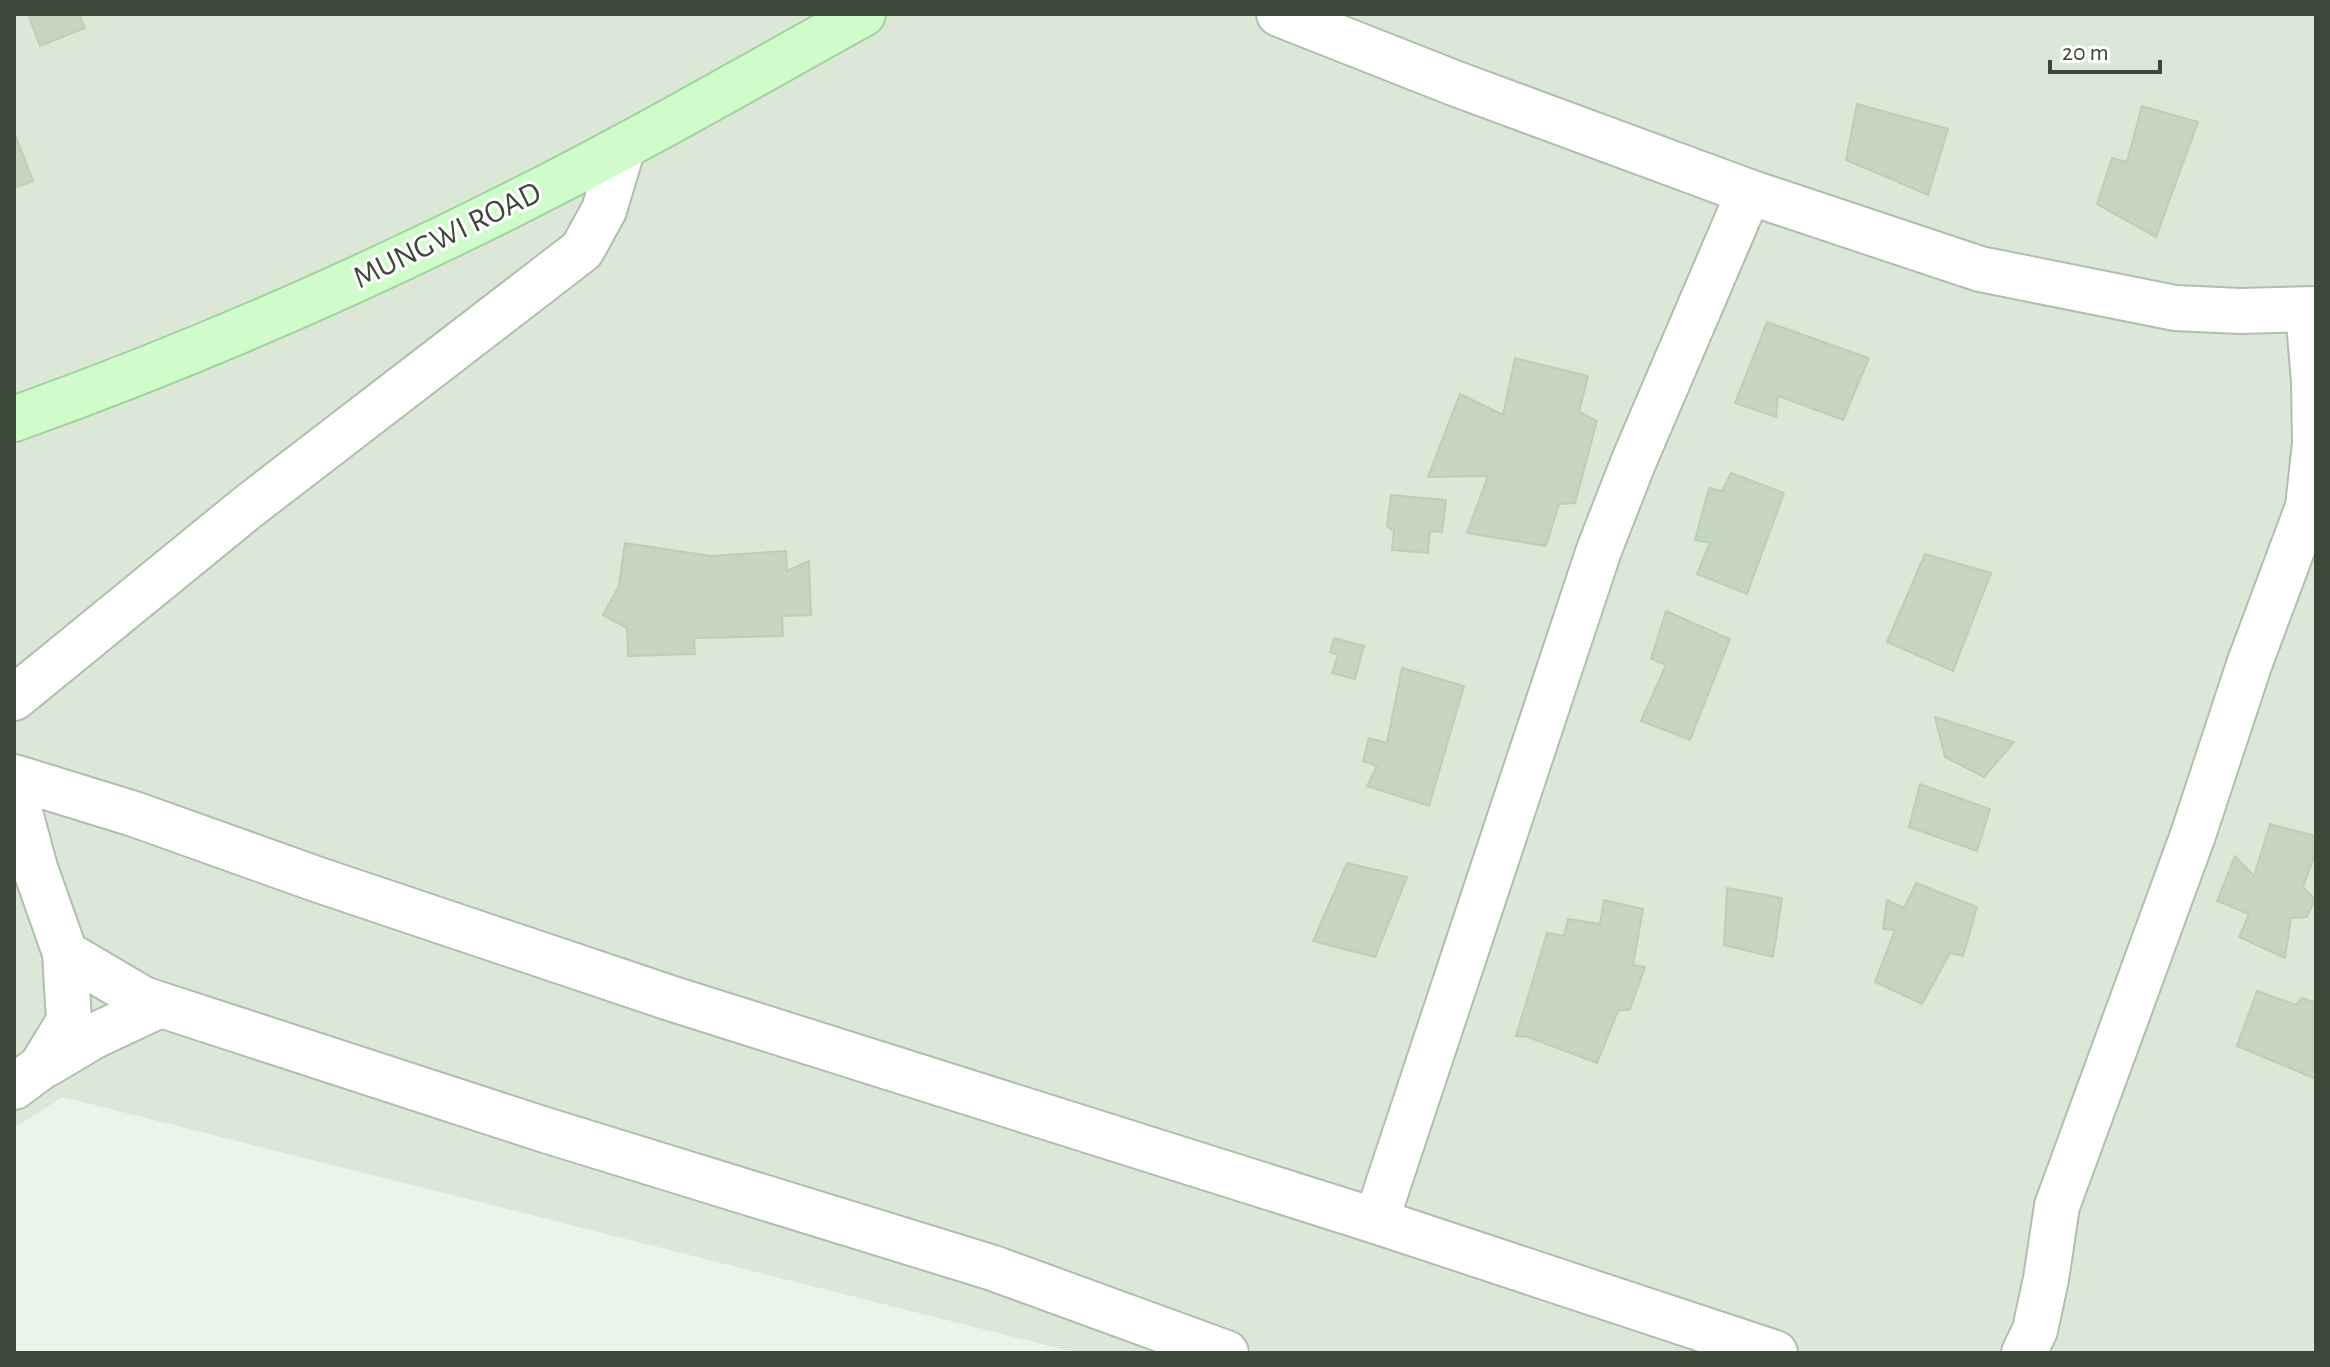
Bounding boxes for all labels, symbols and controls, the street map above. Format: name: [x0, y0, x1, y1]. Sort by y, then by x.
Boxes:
scale bar: [2050, 24, 2160, 74]
text: 20 m: [2062, 41, 2109, 65]
street label: MUNGWI ROAD: [348, 176, 546, 294]

